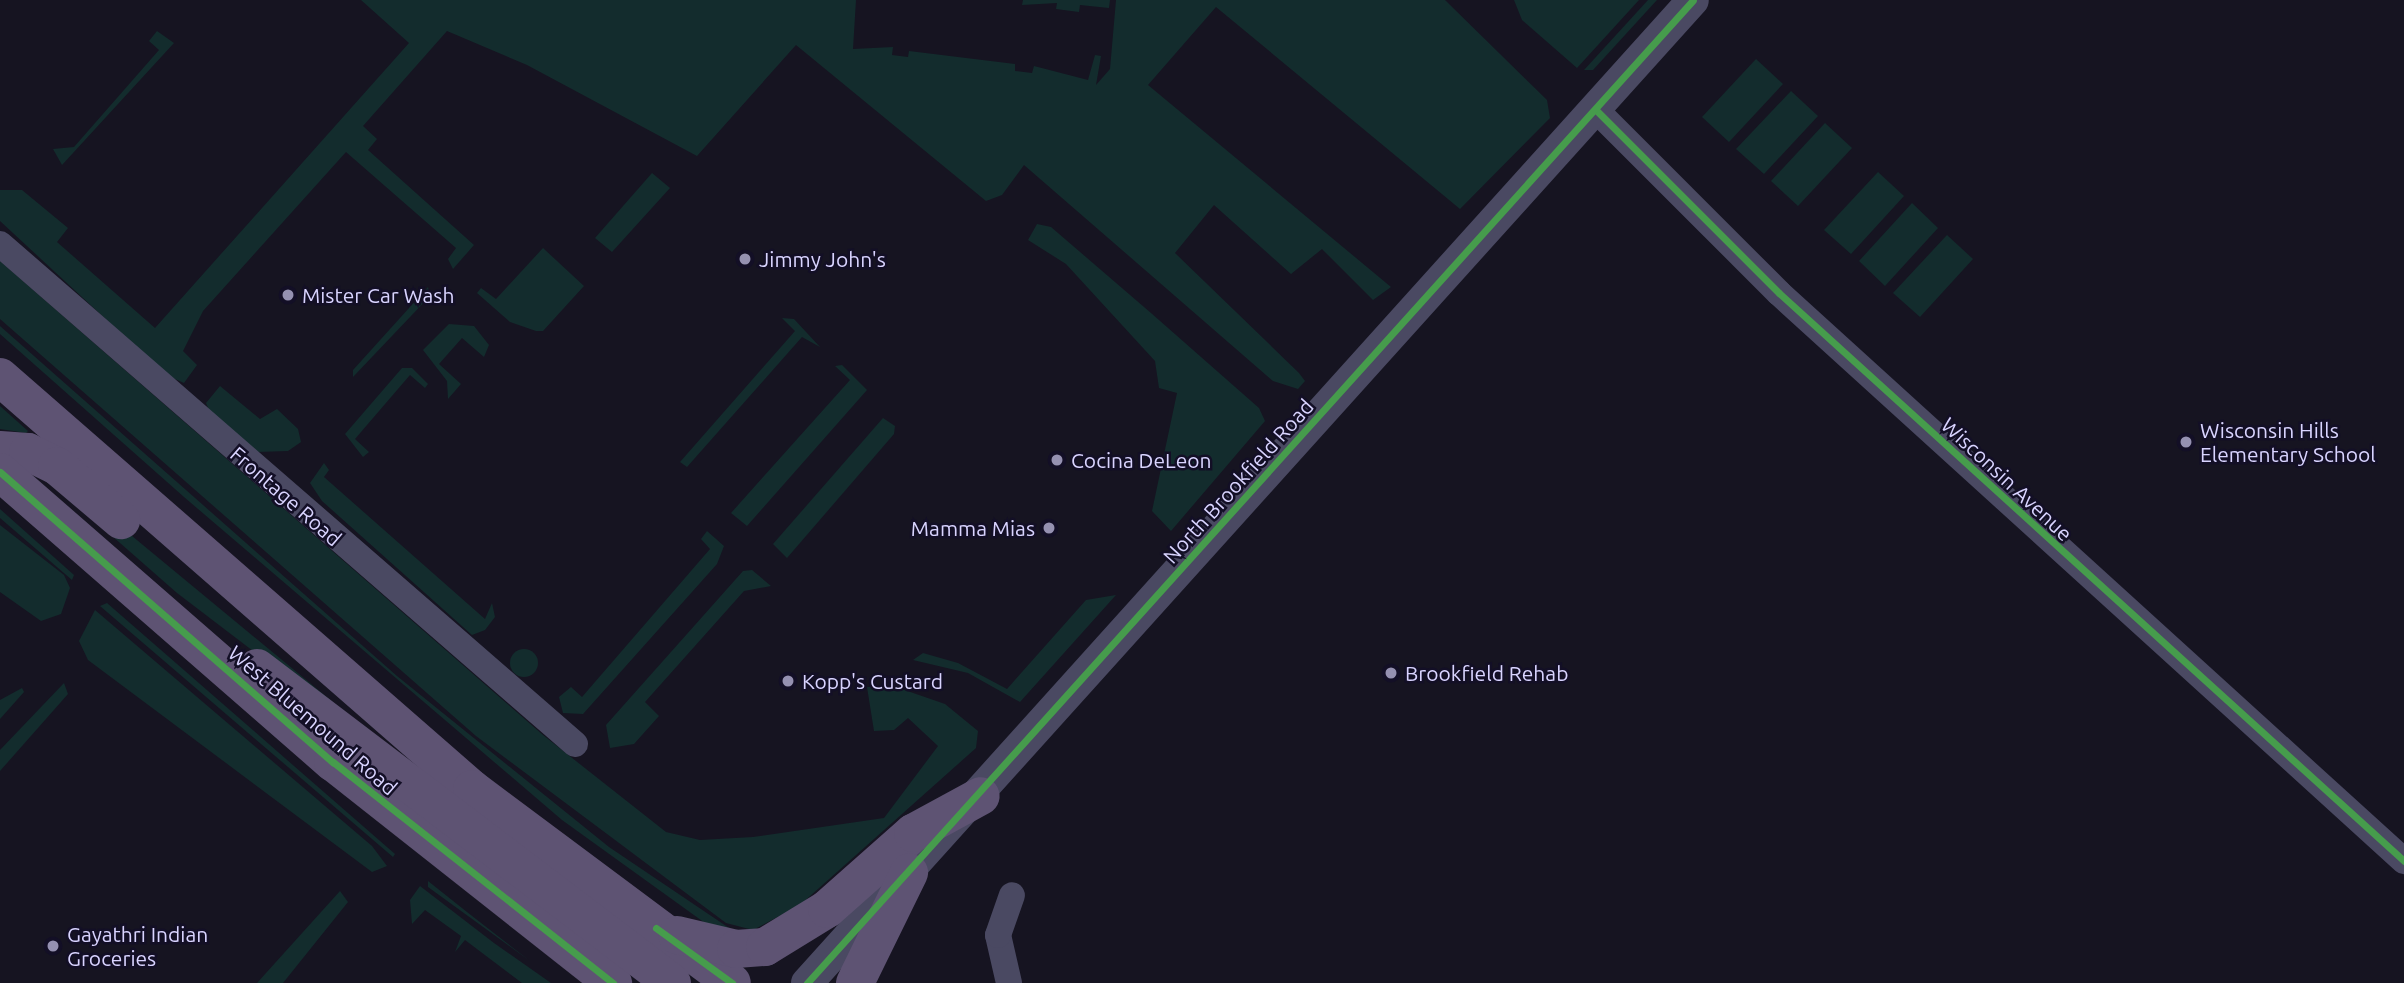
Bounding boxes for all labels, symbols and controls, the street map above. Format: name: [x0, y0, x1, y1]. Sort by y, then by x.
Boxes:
place label: Jimmy John's: [759, 246, 886, 272]
marker: Jimmy John's: [737, 251, 753, 267]
place label: Mister Car Wash: [302, 282, 454, 308]
marker: Mister Car Wash: [280, 287, 296, 303]
street label: North Brookfield Road: [1158, 394, 1318, 568]
street label: Wisconsin Avenue: [1936, 412, 2078, 546]
place label: Wisconsin Hills Elementary School: [2200, 417, 2376, 467]
marker: Wisconsin Hills Elementary School: [2178, 434, 2194, 450]
street label: Frontage Road: [225, 441, 347, 551]
place label: Cocina DeLeon: [1071, 447, 1212, 473]
marker: Cocina DeLeon: [1049, 452, 1065, 468]
place label: Mamma Mias: [911, 515, 1035, 541]
marker: Mamma Mias: [1041, 520, 1057, 536]
street label: West Bluemound Road: [224, 640, 402, 800]
place label: Brookfield Rehab: [1405, 660, 1568, 686]
marker: Brookfield Rehab: [1383, 665, 1399, 681]
place label: Kopp's Custard: [802, 668, 943, 694]
marker: Kopp's Custard: [780, 673, 796, 689]
place label: Gayathri Indian Groceries: [67, 921, 208, 971]
marker: Gayathri Indian Groceries: [45, 938, 61, 954]

